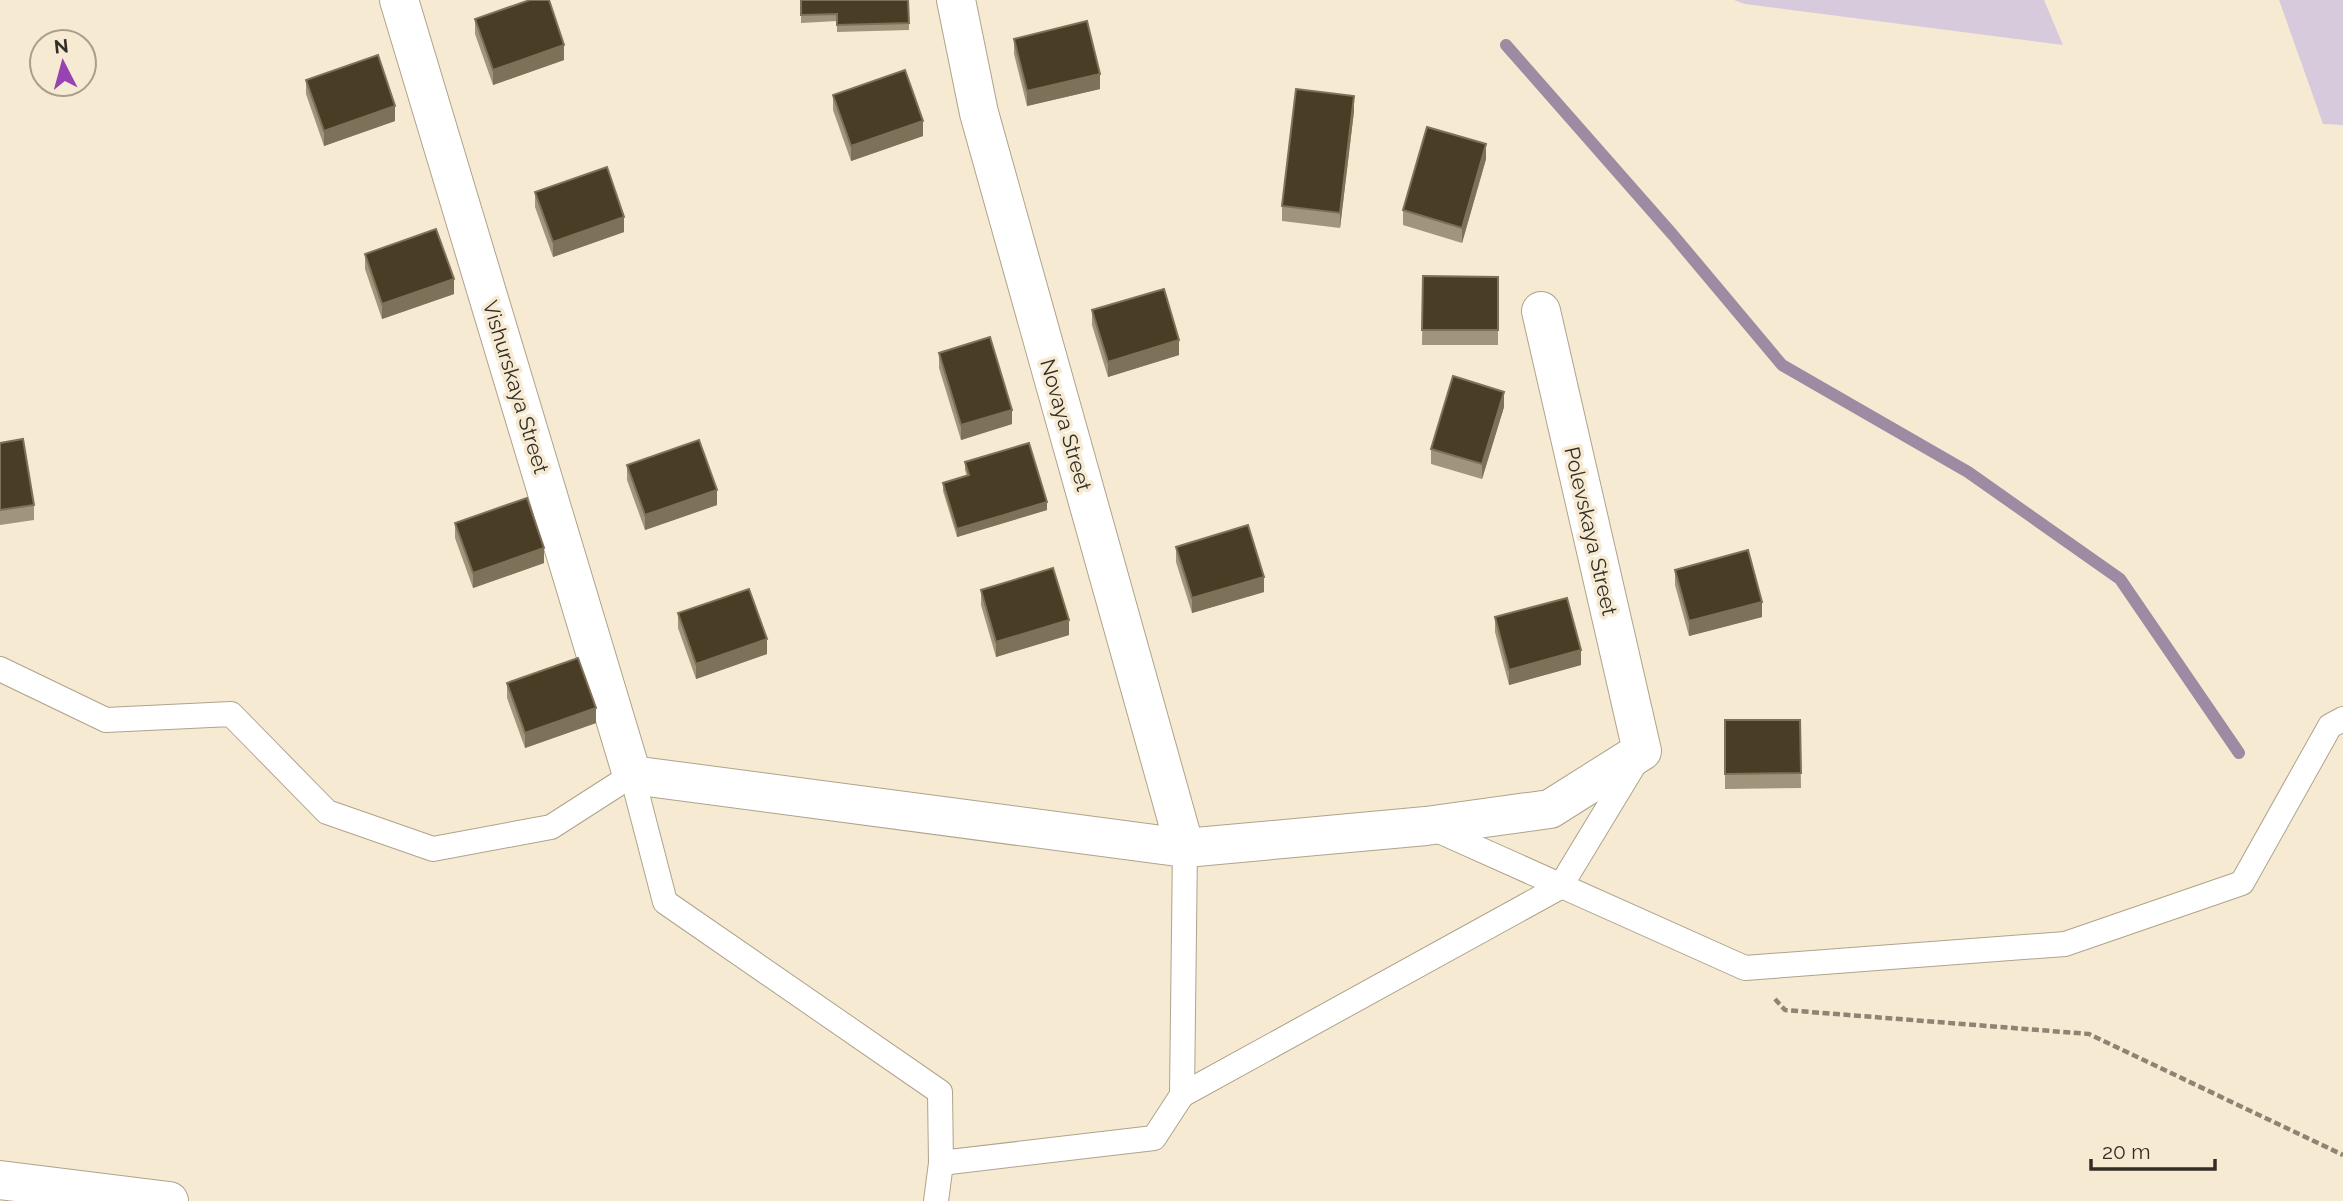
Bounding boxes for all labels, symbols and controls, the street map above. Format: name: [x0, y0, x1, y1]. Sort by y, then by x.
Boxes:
north arrow: [28, 28, 98, 98]
text: N: [53, 34, 70, 58]
street label: Vishurskaya Street: [478, 298, 554, 476]
street label: Novaya Street: [1035, 356, 1097, 494]
street label: Polevskaya Street: [1559, 444, 1623, 618]
scale bar: [2091, 1128, 2215, 1172]
text: 20 m: [2102, 1139, 2150, 1164]

